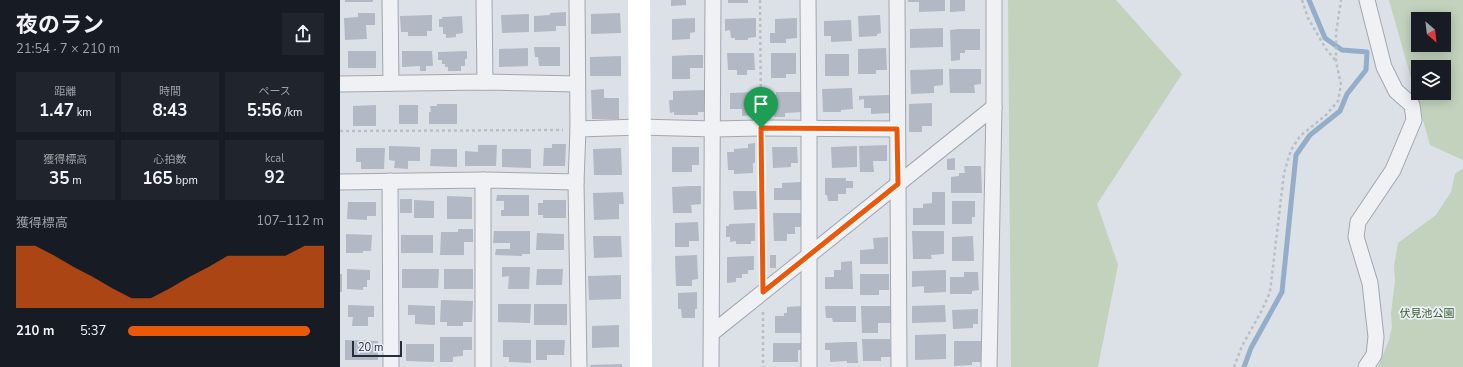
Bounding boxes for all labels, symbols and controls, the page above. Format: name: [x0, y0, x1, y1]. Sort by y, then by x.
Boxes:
text: 夜のラン: [16, 10, 104, 40]
north arrow: [1411, 12, 1451, 52]
map controls: [1411, 12, 1451, 100]
button: share: [282, 13, 324, 55]
text: 21:54 · 7 × 210 m: [16, 40, 120, 58]
button: layers: [1411, 60, 1451, 100]
text: 距離: [54, 84, 76, 99]
text: 時間: [159, 84, 181, 99]
text: ペース: [258, 84, 291, 99]
pin: [744, 87, 778, 128]
icon: arrive: [750, 93, 772, 115]
text: 1.47: [39, 99, 74, 122]
text: 8:43: [153, 99, 187, 122]
text: 5:56: [247, 99, 282, 122]
text: km: [74, 105, 92, 120]
text: /km: [282, 105, 302, 120]
text: kcal: [265, 151, 284, 166]
text: 獲得標高: [43, 152, 87, 167]
text: 心拍数: [153, 152, 186, 167]
text: 92: [264, 166, 285, 189]
text: 35: [49, 167, 69, 190]
text: 165: [142, 167, 173, 190]
text: m: [69, 173, 82, 188]
text: bpm: [173, 173, 198, 188]
text: 107–112 m: [256, 212, 324, 230]
text: 獲得標高: [16, 214, 68, 232]
park label: 伏見池公園: [1400, 306, 1455, 321]
text: 210 m: [16, 322, 54, 340]
text: 5:37: [80, 322, 106, 340]
scale bar: [352, 339, 402, 358]
text: 20 m: [358, 340, 383, 355]

